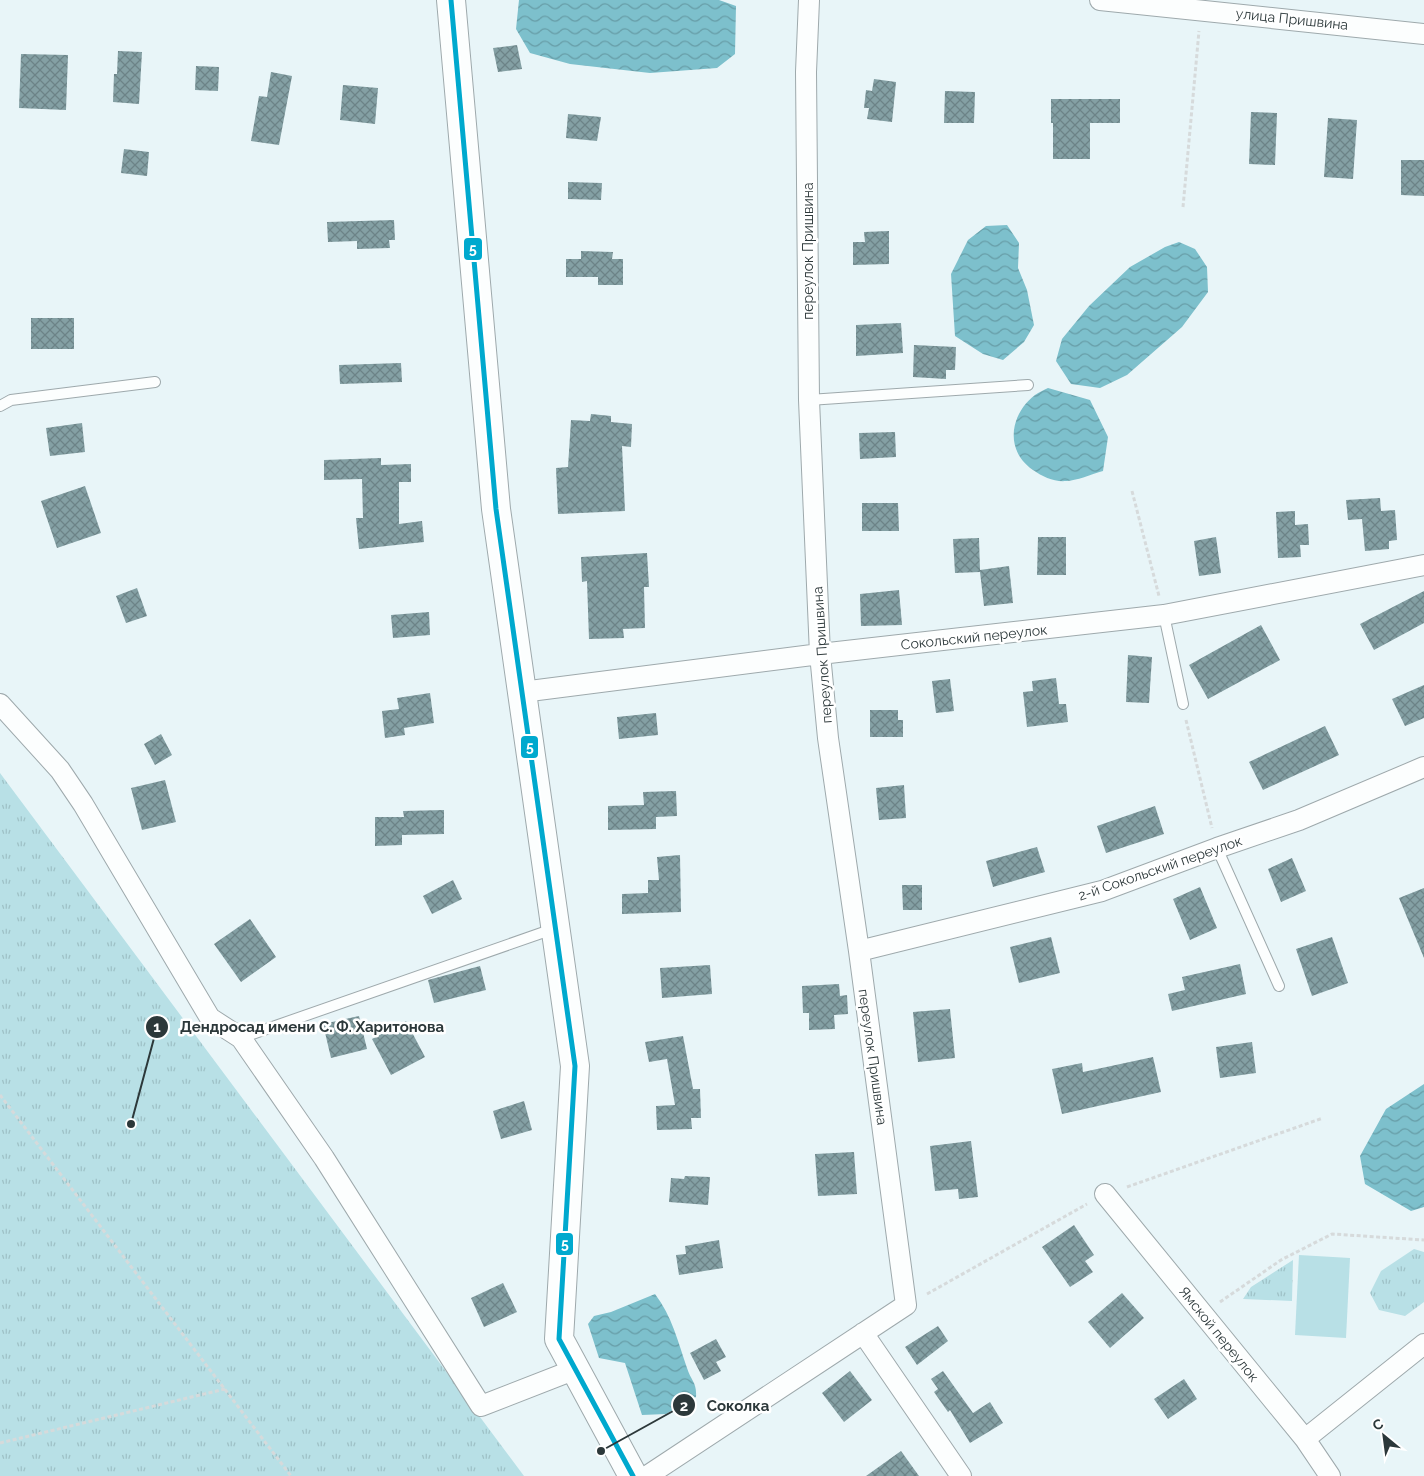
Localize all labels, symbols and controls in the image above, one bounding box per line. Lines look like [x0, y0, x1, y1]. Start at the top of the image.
street label: улица Пришвина [1235, 5, 1349, 33]
street label: переулок Пришвина [800, 182, 816, 320]
line badge: 5 [463, 237, 483, 261]
text: 5 [469, 241, 477, 257]
street label: переулок Пришвина [809, 586, 835, 724]
street label: Сокольский переулок [900, 621, 1048, 653]
line badge: 5 [520, 735, 539, 759]
text: 5 [526, 739, 534, 755]
street label: 2-й Сокольский переулок [1076, 832, 1244, 904]
street label: переулок Пришвина [856, 988, 890, 1126]
callout: Дендросад имени С. Ф. Харитонова [145, 1012, 454, 1042]
text: 1 [153, 1018, 161, 1036]
text: Дендросад имени С. Ф. Харитонова [180, 1018, 444, 1036]
line badge: 5 [555, 1232, 574, 1256]
text: 5 [561, 1236, 569, 1252]
street label: Ямской переулок [1176, 1283, 1262, 1385]
callout: Соколка [671, 1390, 779, 1420]
text: 2 [680, 1397, 688, 1415]
text: Соколка [707, 1397, 770, 1415]
north arrow [1359, 1411, 1409, 1461]
text: С [1370, 1415, 1386, 1434]

